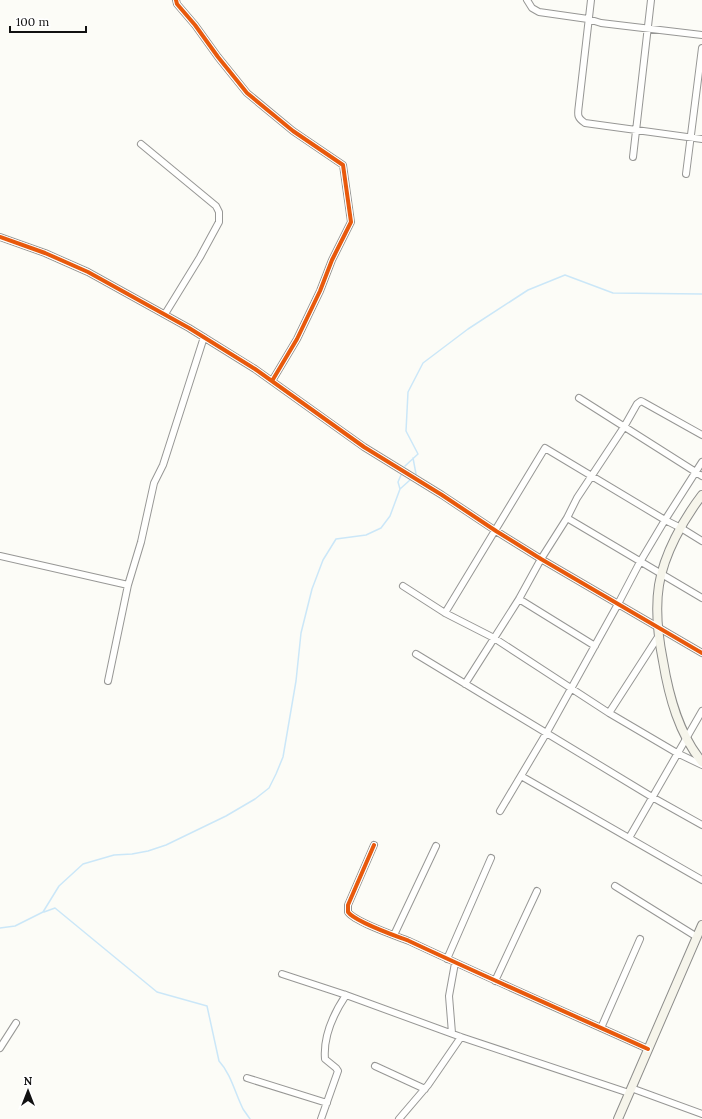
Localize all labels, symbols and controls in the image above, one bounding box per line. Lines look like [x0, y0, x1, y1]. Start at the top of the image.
scale bar [10, 8, 86, 34]
text: 100 m [16, 14, 49, 29]
north arrow [8, 1071, 48, 1111]
text: N [24, 1074, 33, 1088]

